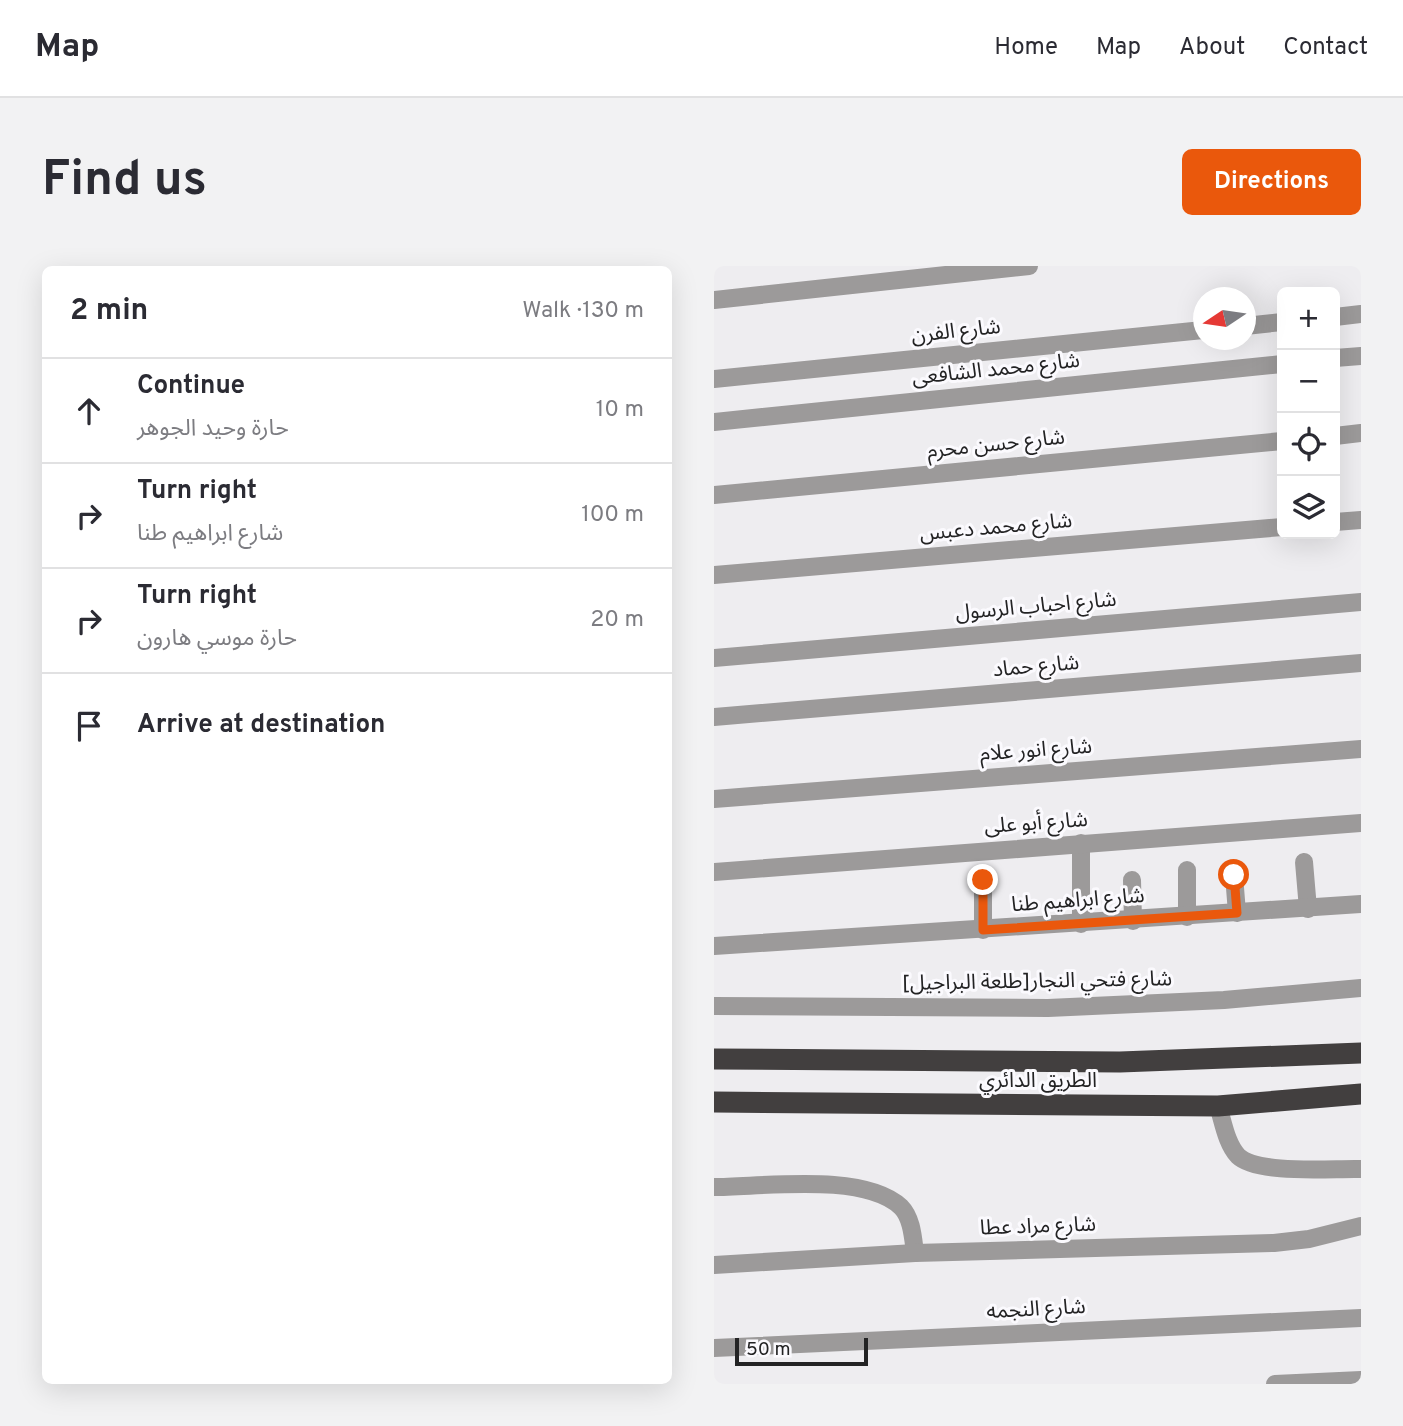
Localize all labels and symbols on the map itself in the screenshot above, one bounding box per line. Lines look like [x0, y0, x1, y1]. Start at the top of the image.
north arrow [1193, 287, 1256, 350]
street label: شارع الفرن [910, 314, 1002, 350]
street label: شارع محمد الشافعى [911, 348, 1081, 392]
street label: شارع حسن محرم [926, 424, 1066, 467]
street label: شارع محمد دعبس [919, 508, 1073, 548]
street label: شارع احباب الرسول [954, 587, 1118, 627]
street label: شارع حماد [992, 650, 1080, 684]
street label: شارع انور علام [979, 734, 1093, 769]
street label: شارع أبو على [983, 806, 1089, 841]
route start [1218, 859, 1249, 890]
route end [967, 864, 998, 895]
street label: شارع ابراهيم طنا [1010, 883, 1146, 919]
street label: شارع فتحي النجار[طلعة البراجيل] [902, 966, 1172, 999]
street label: الطريق الدائري [979, 1068, 1097, 1095]
street label: شارع مراد عطا [979, 1211, 1097, 1243]
street label: شارع النجمه [986, 1294, 1086, 1326]
scale bar [735, 1335, 868, 1367]

